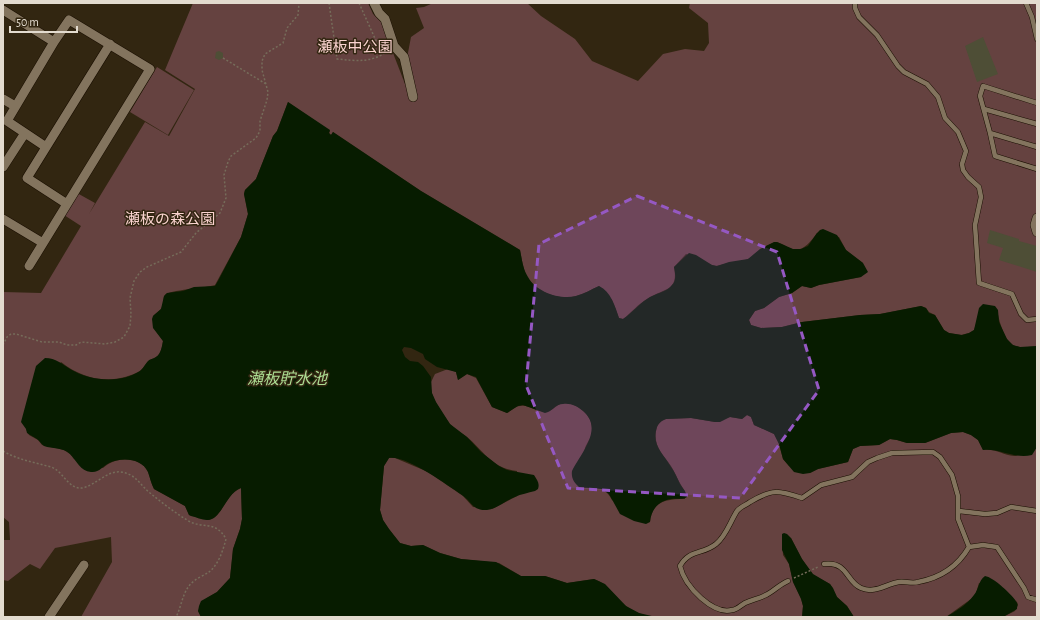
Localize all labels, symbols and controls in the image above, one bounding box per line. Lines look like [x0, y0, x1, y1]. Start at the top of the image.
scale bar [10, 8, 77, 34]
text: 50 m [16, 16, 39, 28]
park label: 瀬板中公園 [317, 39, 393, 55]
park label: 瀬板の森公園 [125, 211, 215, 227]
water label: 瀬板貯水池 [247, 370, 329, 387]

